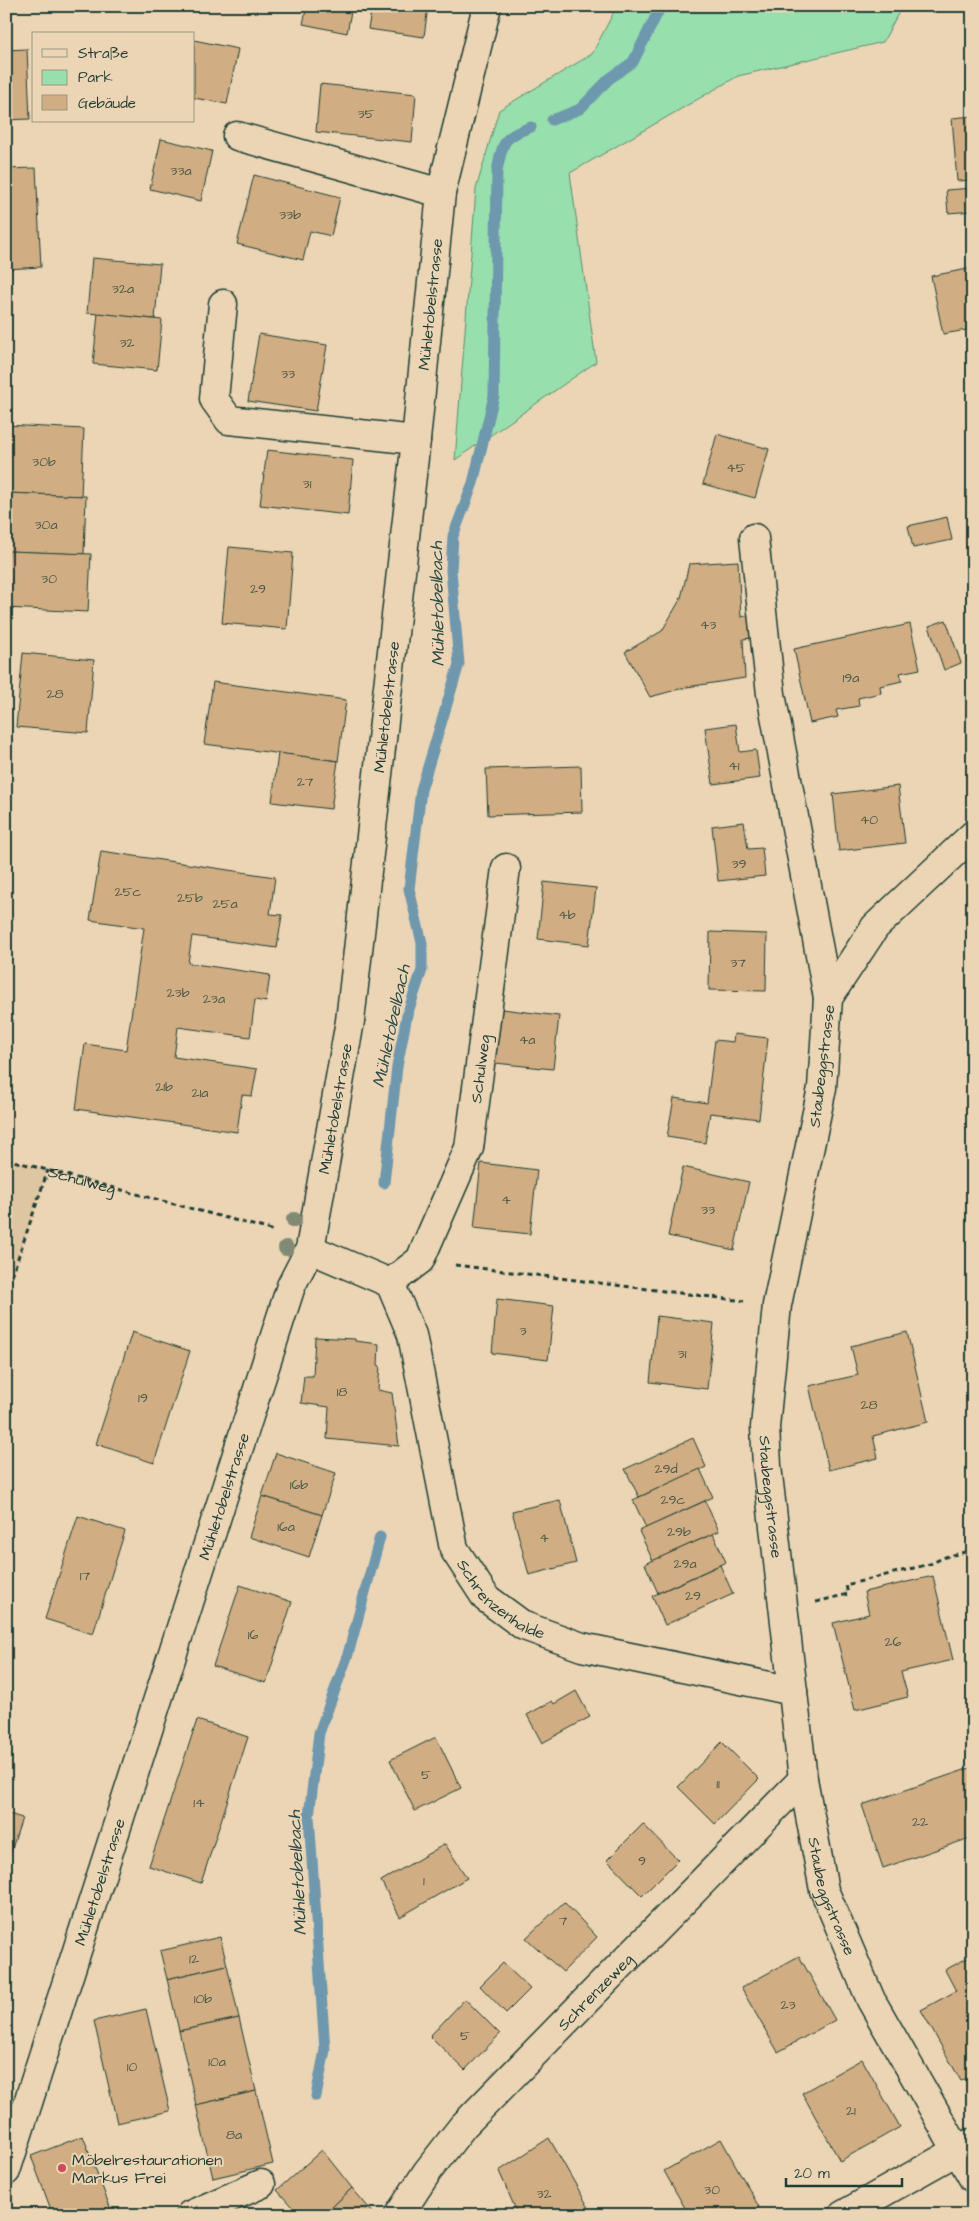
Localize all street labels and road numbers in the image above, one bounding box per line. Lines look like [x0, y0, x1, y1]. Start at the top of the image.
street label: Mühletobelstrasse [413, 237, 448, 371]
street label: Mühletobelstrasse [368, 640, 405, 774]
street label: Staubeggstrasse [804, 1003, 841, 1129]
street label: Schulweg [465, 1033, 497, 1104]
street label: Mühletobelstrasse [313, 1041, 358, 1176]
street label: Schulweg [46, 1161, 118, 1201]
street label: Mühletobelstrasse [194, 1430, 255, 1563]
street label: Staubeggstrasse [753, 1435, 788, 1560]
street label: Schrenzenhalde [451, 1555, 548, 1645]
street label: Mühletobelstrasse [69, 1815, 131, 1948]
street label: Staubeggstrasse [802, 1835, 861, 1959]
street label: Schrenzeweg [553, 1949, 639, 2036]

